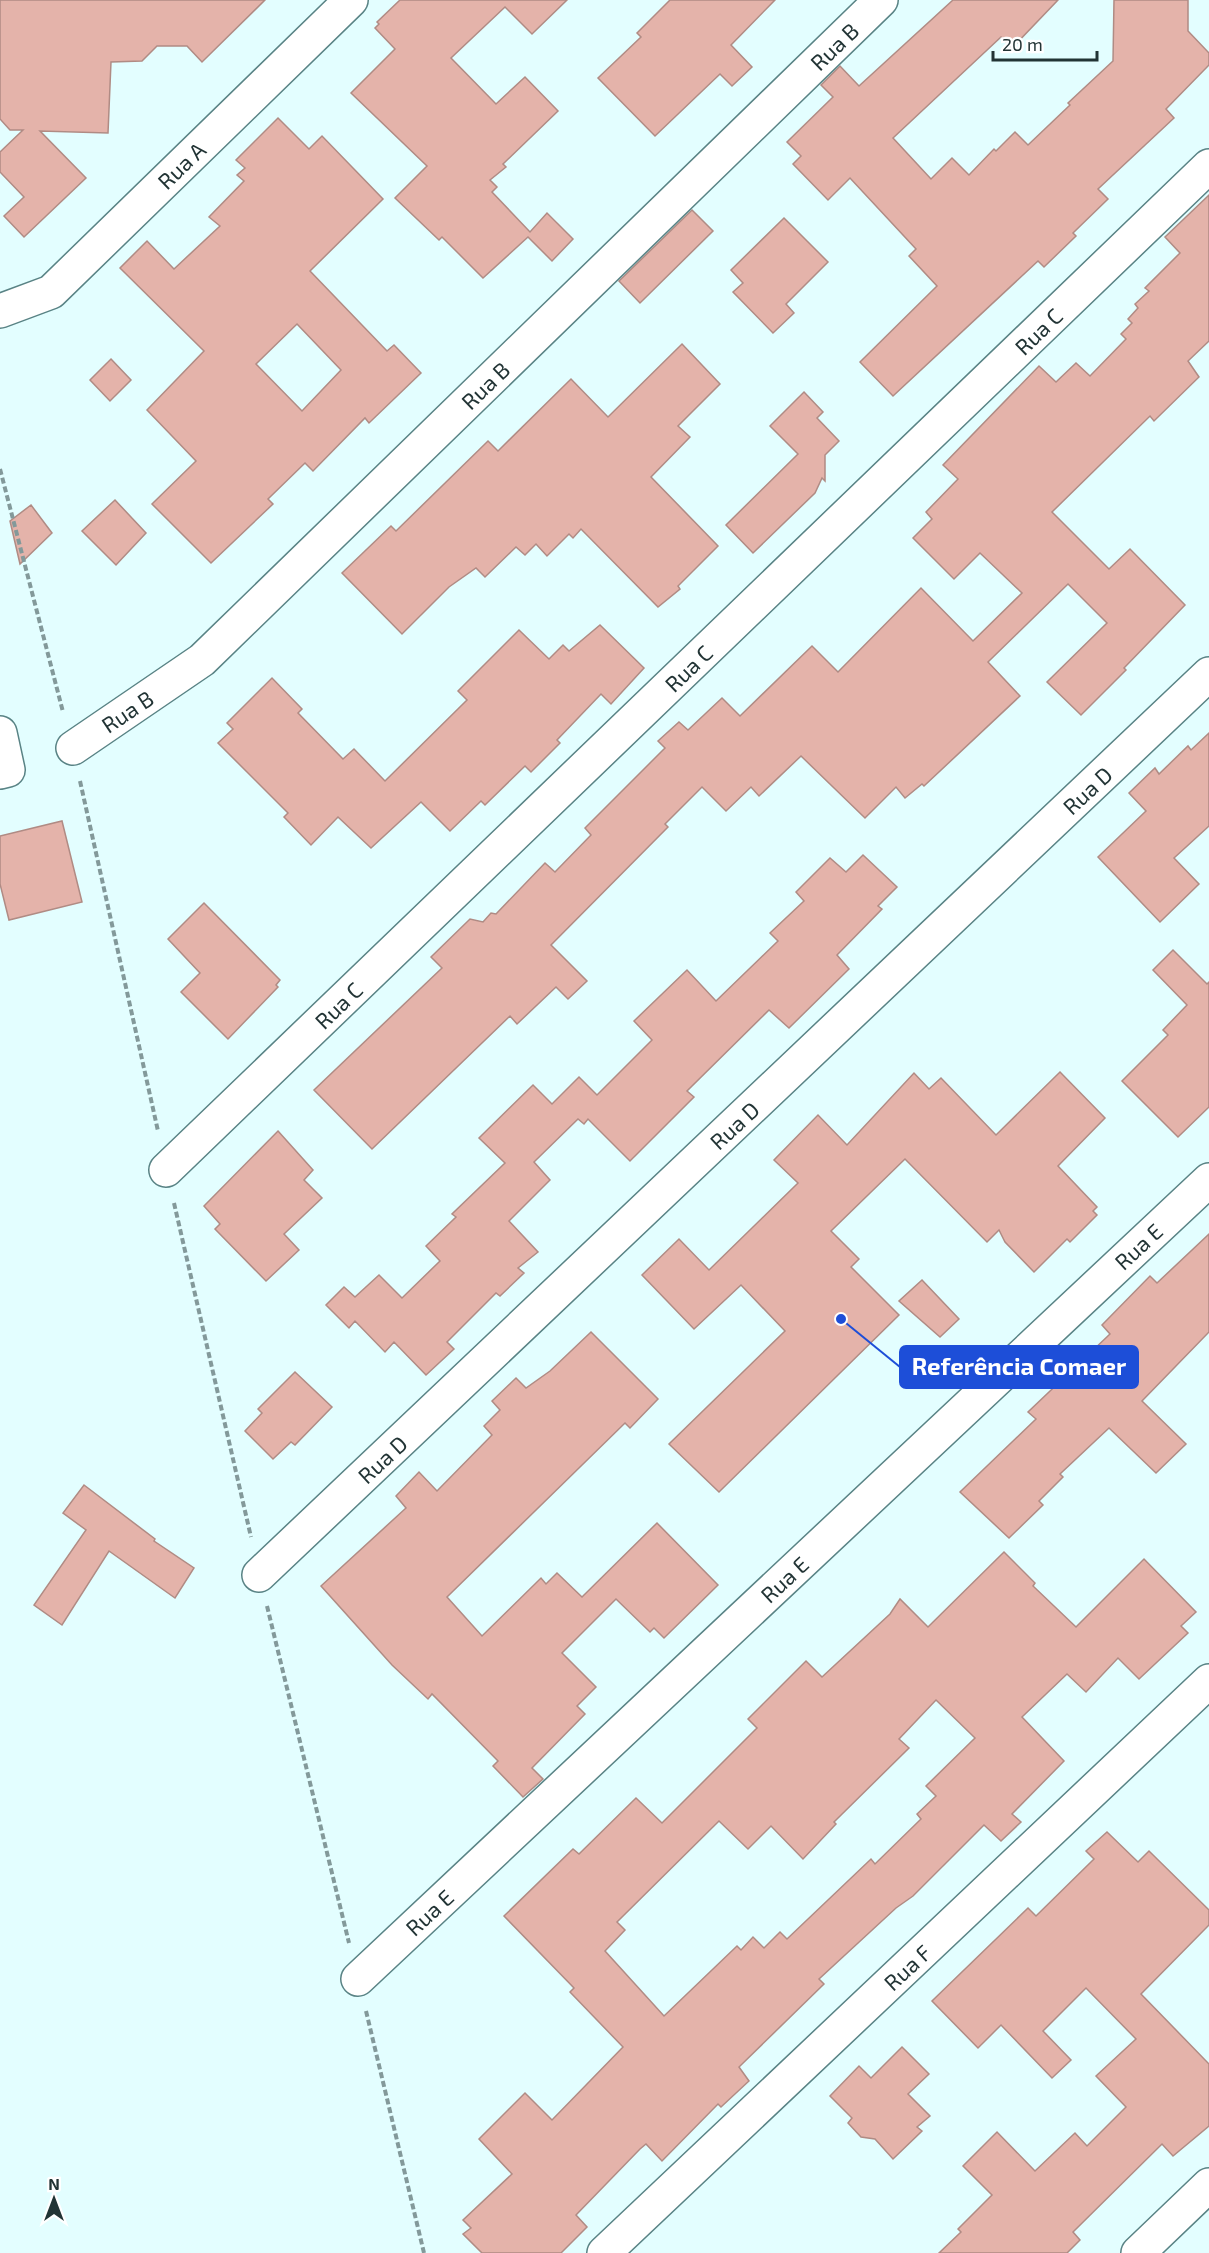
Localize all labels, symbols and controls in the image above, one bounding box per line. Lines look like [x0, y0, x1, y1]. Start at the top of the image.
street label: Rua B [805, 17, 863, 75]
scale bar [993, 24, 1096, 62]
text: 20 m [1002, 33, 1043, 55]
street label: Rua A [152, 136, 210, 194]
street label: Rua C [1009, 302, 1067, 360]
street label: Rua B [456, 356, 514, 414]
street label: Rua C [659, 639, 717, 697]
street label: Rua B [96, 684, 158, 738]
street label: Rua D [1057, 761, 1117, 819]
street label: Rua C [309, 976, 367, 1034]
street label: Rua D [704, 1096, 764, 1154]
street label: Rua E [1109, 1218, 1167, 1274]
callout: Referência Comaer [900, 1346, 1138, 1388]
text: Referência Comaer [912, 1351, 1127, 1380]
street label: Rua D [352, 1430, 412, 1488]
street label: Rua E [755, 1551, 813, 1607]
street label: Rua E [400, 1884, 458, 1940]
street label: Rua F [878, 1939, 936, 1995]
north arrow [24, 2169, 84, 2229]
text: N [48, 2174, 60, 2193]

